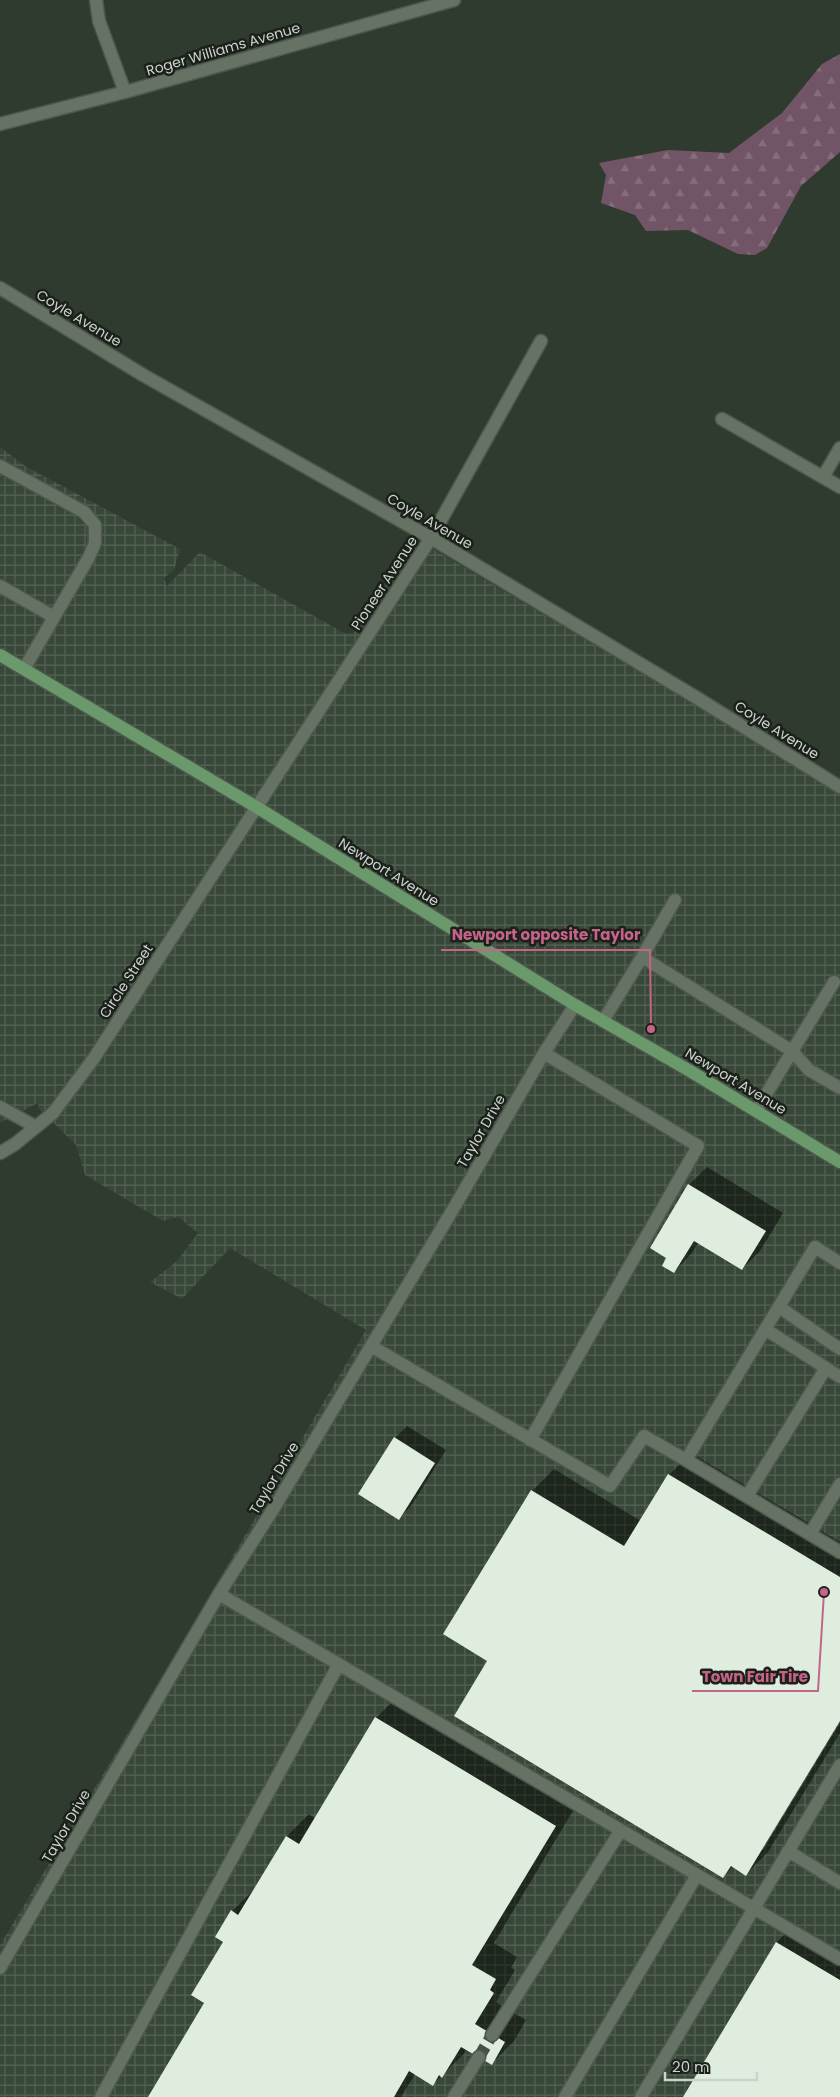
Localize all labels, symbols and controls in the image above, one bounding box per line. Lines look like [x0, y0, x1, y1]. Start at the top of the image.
street label: Roger Williams Avenue [144, 17, 303, 81]
street label: Coyle Avenue [33, 285, 126, 351]
street label: Coyle Avenue [383, 488, 477, 554]
street label: Pioneer Avenue [346, 532, 422, 634]
street label: Coyle Avenue [731, 696, 823, 764]
street label: Newport Avenue [335, 833, 443, 911]
callout: Newport opposite Taylor [441, 920, 650, 950]
text: Newport opposite Taylor [452, 924, 641, 945]
street label: Circle Street [95, 940, 157, 1022]
street label: Newport Avenue [682, 1043, 791, 1119]
street label: Taylor Drive [452, 1090, 510, 1171]
street label: Taylor Drive [244, 1438, 304, 1518]
callout: Town Fair Tire [692, 1661, 818, 1691]
text: Town Fair Tire [702, 1666, 808, 1687]
street label: Taylor Drive [37, 1785, 95, 1866]
scale bar [665, 2050, 758, 2082]
text: 20 m [672, 2056, 710, 2077]

